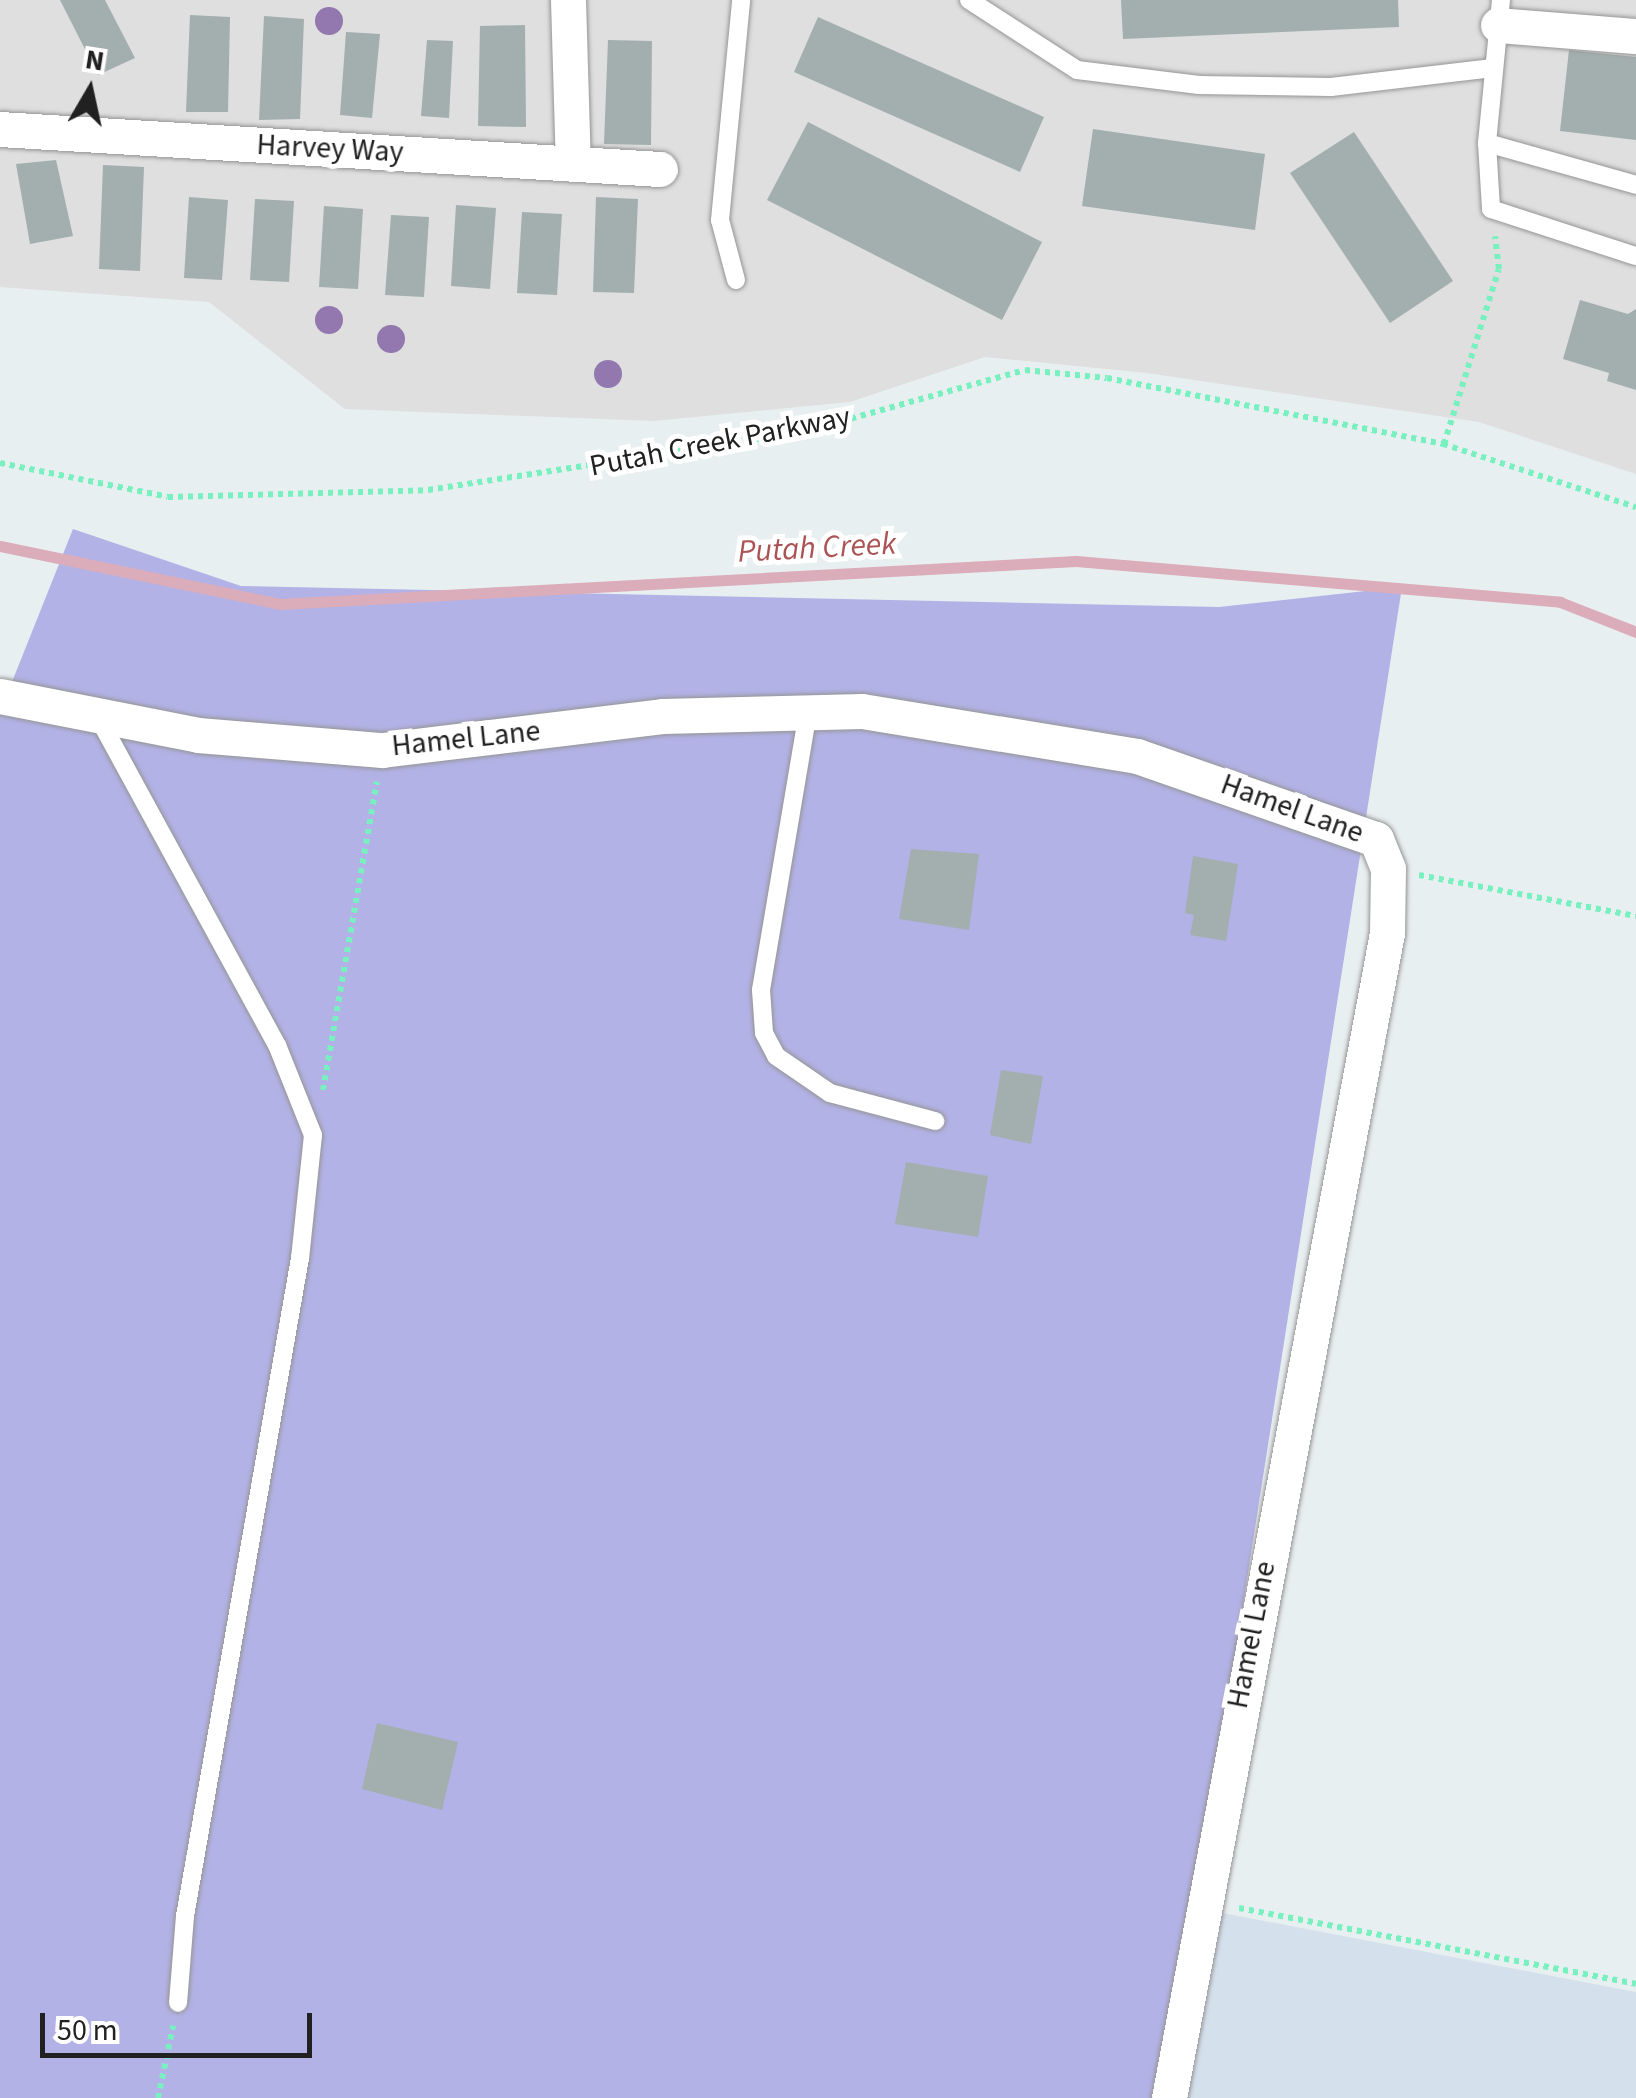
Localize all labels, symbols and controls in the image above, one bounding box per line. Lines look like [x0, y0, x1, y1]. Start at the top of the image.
text: N [82, 39, 107, 82]
north arrow [40, 40, 140, 140]
street label: Harvey Way [256, 127, 404, 171]
street label: Putah Creek Parkway [587, 399, 853, 485]
water label: Putah Creek [737, 525, 897, 571]
street label: Hamel Lane [390, 713, 542, 765]
street label: Hamel Lane [1216, 767, 1368, 851]
street label: Hamel Lane [1220, 1558, 1284, 1712]
scale bar [45, 1993, 318, 2055]
text: 50 m [57, 2009, 118, 2052]

